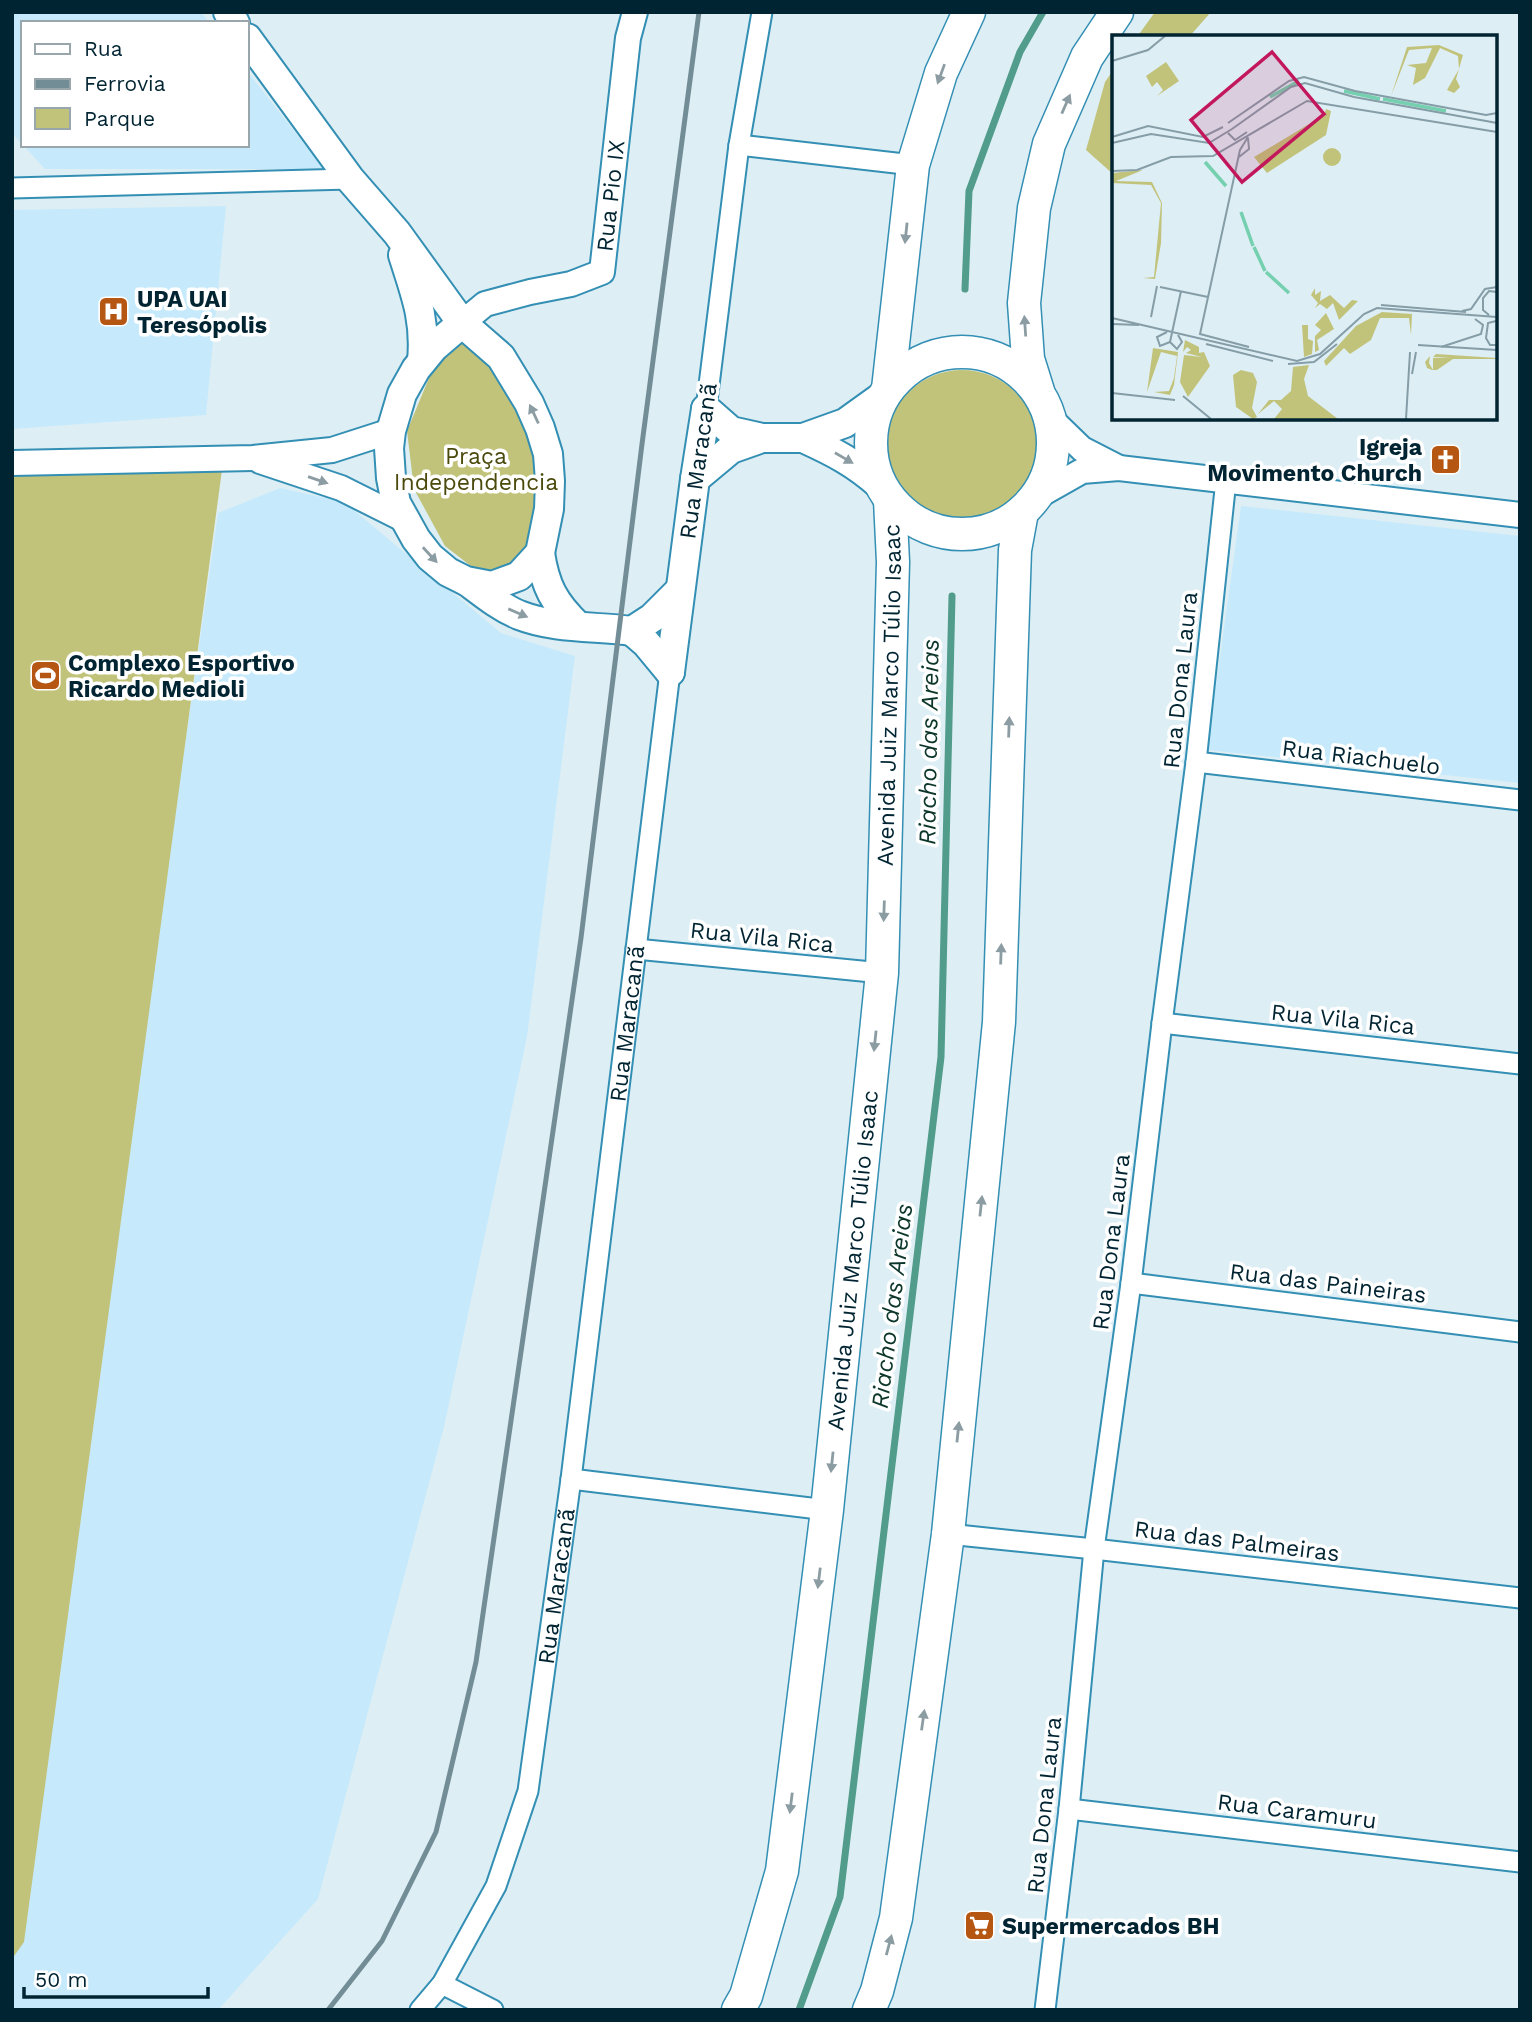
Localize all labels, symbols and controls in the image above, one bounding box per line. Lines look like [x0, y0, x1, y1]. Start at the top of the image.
legend [21, 21, 248, 147]
inset map [1112, 35, 1497, 420]
text: Rua [84, 36, 123, 61]
one-way arrow [936, 64, 947, 85]
text: Ferrovia [84, 71, 166, 96]
one-way arrow [1060, 94, 1072, 114]
text: Parque [84, 106, 155, 131]
street label: Rua Pio IX [591, 139, 631, 253]
one-way arrow [900, 222, 911, 244]
place label: UPA UAI Teresópolis [137, 286, 267, 339]
hospital icon: UPA UAI Teresópolis [97, 295, 131, 329]
one-way arrow [1020, 314, 1031, 336]
street label: Rua Maracanã [674, 381, 723, 541]
one-way arrow [528, 404, 540, 424]
place label: Igreja Movimento Church [1207, 434, 1423, 487]
park label: Praça Independencia [394, 443, 558, 496]
church icon: Igreja Movimento Church [1428, 443, 1462, 477]
one-way arrow [835, 452, 854, 464]
one-way arrow [307, 475, 328, 486]
street label: Avenida Juiz Marco Túlio Isaac [872, 523, 907, 866]
one-way arrow [422, 547, 439, 564]
street label: Rua Dona Laura [1158, 590, 1203, 770]
one-way arrow [508, 608, 529, 619]
water label: Riacho das Areias [913, 639, 945, 845]
place label: Complexo Esportivo Ricardo Medioli [68, 650, 295, 703]
sports icon: Complexo Esportivo Ricardo Medioli [28, 659, 62, 693]
one-way arrow [1003, 716, 1014, 738]
street label: Rua Riachuelo [1280, 734, 1442, 781]
one-way arrow [878, 900, 890, 922]
street label: Rua Vila Rica [689, 917, 835, 958]
one-way arrow [996, 943, 1007, 965]
street label: Rua Maracanã [604, 944, 650, 1103]
street label: Rua Vila Rica [1270, 999, 1416, 1040]
one-way arrow [870, 1030, 881, 1052]
street label: Avenida Juiz Marco Túlio Isaac [822, 1089, 884, 1432]
street label: Rua Dona Laura [1087, 1152, 1136, 1332]
one-way arrow [975, 1195, 986, 1217]
water label: Riacho das Areias [866, 1202, 918, 1410]
street label: Rua das Paineiras [1228, 1258, 1428, 1309]
one-way arrow [953, 1421, 964, 1443]
one-way arrow [827, 1452, 838, 1474]
street label: Rua Maracanã [533, 1506, 581, 1666]
street label: Rua das Palmeiras [1133, 1516, 1341, 1567]
one-way arrow [813, 1567, 824, 1589]
one-way arrow [918, 1709, 929, 1731]
street label: Rua Dona Laura [1022, 1715, 1067, 1895]
street label: Rua Caramuru [1216, 1788, 1378, 1835]
one-way arrow [785, 1793, 796, 1815]
supermarket icon: Supermercados BH [962, 1909, 996, 1943]
place label: Supermercados BH [1002, 1913, 1219, 1940]
one-way arrow [884, 1934, 895, 1956]
scale bar [24, 1955, 208, 1999]
text: 50 m [35, 1967, 87, 1992]

